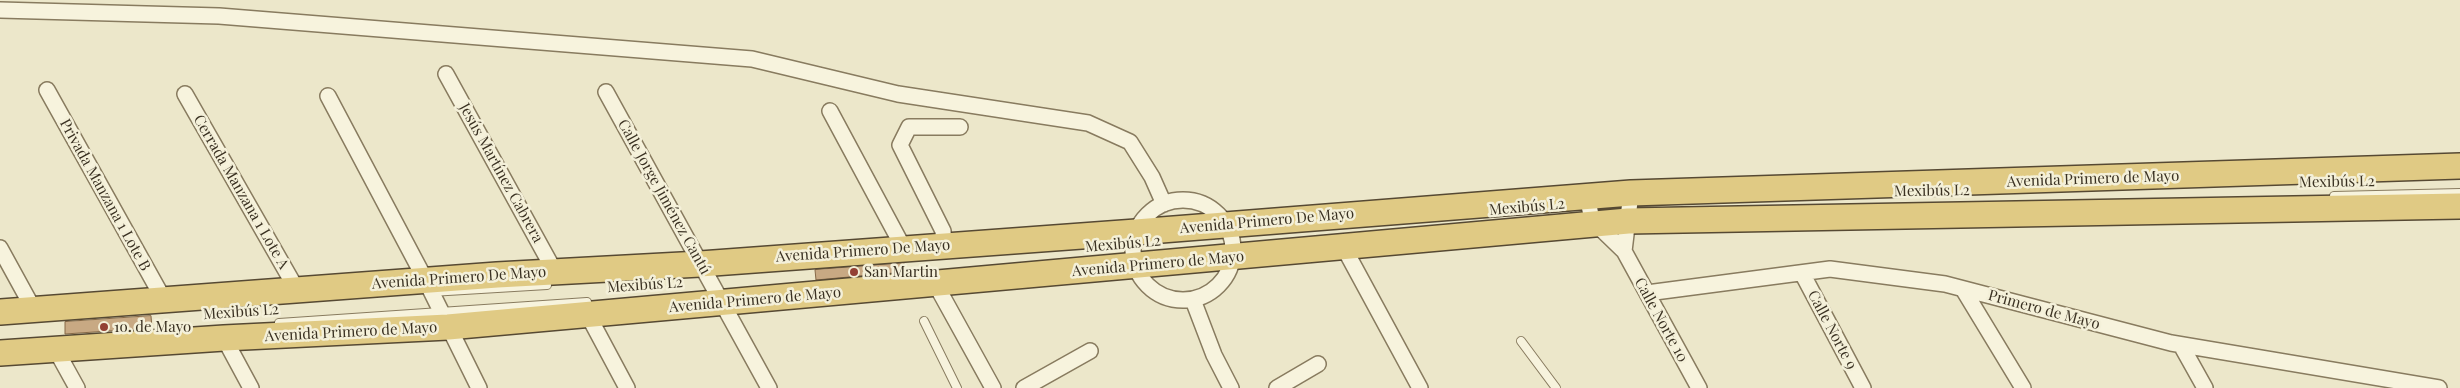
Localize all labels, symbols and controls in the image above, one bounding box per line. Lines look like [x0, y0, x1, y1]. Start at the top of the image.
street label: Jesús Martínez Cabrera [455, 100, 547, 246]
street label: Cerrada Manzana 1 Lote A [189, 112, 293, 272]
street label: Privada Manzana 1 Lote B [56, 116, 154, 274]
street label: Calle Jorge Jiménez Cantú [614, 116, 714, 278]
street label: Avenida Primero de Mayo [2006, 167, 2180, 191]
street label: Mexibús L2 [2299, 172, 2375, 192]
street label: Mexibús L2 [1894, 181, 1970, 201]
street label: Mexibús L2 [1488, 195, 1566, 219]
street label: Avenida Primero De Mayo [1179, 204, 1355, 238]
street label: Mexibús L2 [1084, 232, 1162, 256]
street label: Avenida Primero De Mayo [775, 236, 951, 266]
street label: Avenida Primero de Mayo [1071, 248, 1245, 280]
street label: Avenida Primero De Mayo [371, 263, 547, 293]
place label: San Martin [864, 263, 938, 281]
marker: San Martin [848, 266, 860, 278]
street label: Mexibús L2 [606, 273, 684, 297]
street label: Calle Norte 10 [1630, 275, 1692, 365]
street label: Avenida Primero de Mayo [668, 284, 842, 316]
street label: Primero de Mayo [1986, 286, 2102, 334]
street label: Calle Norte 9 [1804, 287, 1860, 373]
street label: Mexibús L2 [202, 300, 280, 324]
place label: 1o. de Mayo [114, 318, 191, 336]
street label: Avenida Primero de Mayo [264, 318, 438, 346]
marker: 1o. de Mayo [98, 321, 110, 333]

